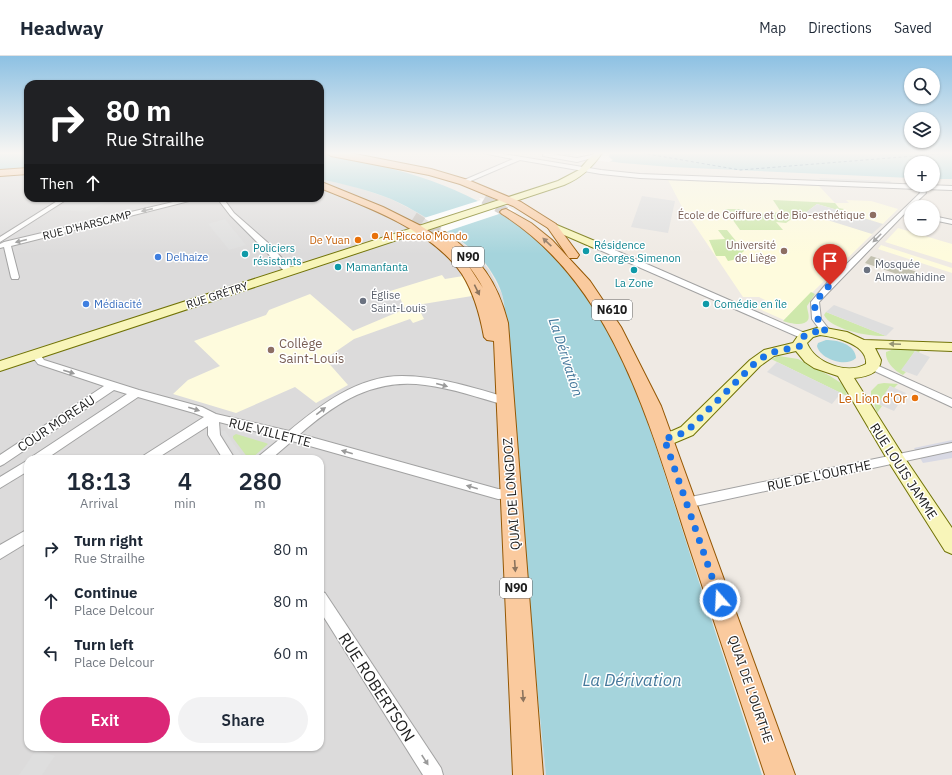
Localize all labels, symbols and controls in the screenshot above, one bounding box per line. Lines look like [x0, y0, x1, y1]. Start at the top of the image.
text: Headway [20, 16, 103, 40]
text: Map [759, 19, 786, 37]
text: Directions [808, 19, 872, 37]
text: Saved [894, 19, 932, 37]
map controls [904, 68, 940, 236]
button: search [904, 68, 940, 104]
text: 80 m [106, 92, 171, 129]
icon: right [40, 96, 92, 148]
button: layers [904, 112, 940, 148]
text: Rue Strailhe [106, 128, 204, 151]
button: + [904, 156, 940, 192]
icon: ahead [82, 172, 104, 194]
text: Then [40, 174, 74, 193]
button: − [904, 200, 940, 236]
street label: RUE D'HARSCAMP [41, 207, 133, 243]
one-way arrow [141, 208, 153, 214]
place label: École de Coiffure et de Bio-esthétique [678, 208, 865, 222]
marker: École de Coiffure et de Bio-esthétique [868, 210, 878, 220]
place label: Al Piccolo Mondo [383, 229, 468, 243]
marker: Al Piccolo Mondo [370, 231, 380, 241]
place label: De Yuan [309, 233, 350, 247]
one-way arrow [872, 233, 882, 243]
marker: De Yuan [353, 235, 363, 245]
one-way arrow [542, 237, 552, 247]
one-way arrow [14, 238, 26, 244]
place label: Résidence Georges Simenon [594, 238, 681, 265]
place label: Université de Liège [726, 238, 776, 265]
place label: Policiers résistants [253, 241, 302, 268]
pin [813, 244, 847, 285]
marker: Résidence Georges Simenon [581, 246, 591, 256]
marker: Université de Liège [779, 246, 789, 256]
road number: N90 [452, 247, 484, 267]
marker: Policiers résistants [240, 249, 250, 259]
place label: Delhaize [166, 250, 208, 264]
icon: arrive [819, 250, 841, 272]
marker: Delhaize [153, 252, 163, 262]
place label: Mosquée Almowahidine [875, 257, 945, 284]
place label: Mamanfanta [346, 260, 408, 274]
marker: Mamanfanta [333, 262, 343, 272]
marker: La Zone [629, 265, 639, 275]
marker: Mosquée Almowahidine [862, 265, 872, 275]
place label: La Zone [615, 276, 653, 290]
street label: RUE GRÉTRY [184, 278, 250, 312]
one-way arrow [474, 284, 480, 296]
place label: Église Saint-Louis [371, 288, 426, 315]
marker: Église Saint-Louis [358, 296, 368, 306]
place label: Médiacité [94, 297, 142, 311]
place label: Comédie en île [714, 297, 787, 311]
marker: Médiacité [81, 299, 91, 309]
marker: Comédie en île [701, 299, 711, 309]
road number: N610 [592, 300, 632, 320]
water label: La Dérivation [545, 315, 587, 399]
place label: Collège Saint-Louis [279, 335, 344, 367]
one-way arrow [889, 341, 901, 348]
marker: Collège Saint-Louis [266, 345, 276, 355]
one-way arrow [64, 369, 76, 375]
one-way arrow [437, 382, 449, 388]
place label: Le Lion d'Or [838, 390, 907, 407]
street label: COUR MOREAU [14, 391, 98, 456]
marker: Le Lion d'Or [910, 393, 920, 403]
one-way arrow [188, 406, 200, 412]
one-way arrow [315, 407, 326, 416]
street label: RUE VILLETTE [227, 414, 313, 451]
street label: RUE LOUIS JAMME [866, 420, 941, 523]
street label: QUAI DE LONGDOZ [499, 437, 524, 551]
one-way arrow [341, 449, 353, 455]
street label: RUE DE L'OURTHE [766, 456, 873, 495]
text: 18:13 [66, 465, 132, 497]
text: 4 [178, 465, 192, 497]
text: 280 [238, 465, 282, 497]
one-way arrow [466, 484, 478, 490]
text: Arrival [80, 495, 118, 512]
text: min [174, 495, 196, 512]
text: m [254, 495, 266, 512]
text: Turn right [74, 531, 143, 550]
icon: right [40, 538, 62, 560]
text: 80 m [273, 540, 308, 559]
text: Rue Strailhe [74, 550, 145, 567]
one-way arrow [512, 560, 518, 573]
road number: N90 [500, 578, 532, 598]
position arrow [699, 579, 741, 621]
text: Continue [74, 583, 138, 602]
icon: ahead [40, 590, 62, 612]
text: 80 m [273, 592, 308, 611]
text: Place Delcour [74, 602, 154, 619]
street label: RUE ROBERTSON [334, 629, 420, 745]
street label: QUAI DE L'OURTHE [724, 633, 777, 745]
text: Turn left [74, 635, 134, 654]
icon: left [40, 642, 62, 664]
text: 60 m [273, 644, 308, 663]
text: Place Delcour [74, 654, 154, 671]
water label: La Dérivation [582, 669, 682, 691]
one-way arrow [520, 690, 527, 702]
button: Exit [40, 697, 170, 743]
button: Share [178, 697, 308, 743]
one-way arrow [421, 755, 429, 766]

